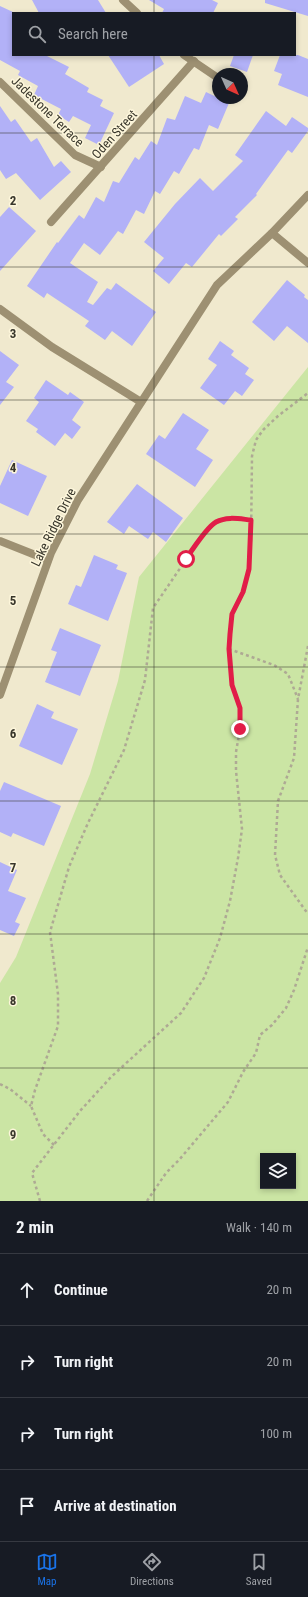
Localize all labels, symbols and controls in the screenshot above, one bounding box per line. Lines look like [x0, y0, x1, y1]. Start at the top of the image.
search box [12, 12, 296, 56]
icon: search [26, 23, 48, 45]
text: Search here [58, 25, 128, 43]
north arrow [212, 68, 248, 104]
street label: Jadestone Terrace [8, 73, 87, 150]
street label: Oden Street [89, 107, 140, 162]
text: 2 [10, 193, 17, 208]
text: 3 [10, 326, 16, 341]
text: 4 [10, 460, 17, 475]
street label: Lake Ridge Drive [28, 486, 79, 569]
route start [177, 550, 195, 568]
text: 5 [10, 593, 17, 608]
route end [231, 720, 249, 738]
text: 6 [10, 726, 17, 741]
text: 7 [10, 860, 17, 875]
text: 8 [10, 993, 16, 1008]
text: 9 [10, 1127, 16, 1142]
map controls [260, 1153, 296, 1189]
button: layers [260, 1153, 296, 1189]
text: 2 min [16, 1217, 54, 1237]
text: Walk · 140 m [226, 1220, 292, 1235]
icon: ahead [16, 1279, 38, 1301]
text: Continue [54, 1281, 108, 1299]
text: 20 m [266, 1282, 292, 1297]
icon: right [16, 1351, 38, 1373]
text: Turn right [54, 1353, 113, 1371]
text: 20 m [266, 1354, 292, 1369]
icon: right [16, 1423, 38, 1445]
text: Turn right [54, 1425, 113, 1443]
text: 100 m [260, 1426, 292, 1441]
icon: arrive [16, 1495, 38, 1517]
text: Arrive at destination [54, 1497, 177, 1515]
tab: Map [36, 1551, 58, 1588]
tab: Directions [130, 1551, 174, 1588]
tab: Saved [246, 1551, 272, 1588]

